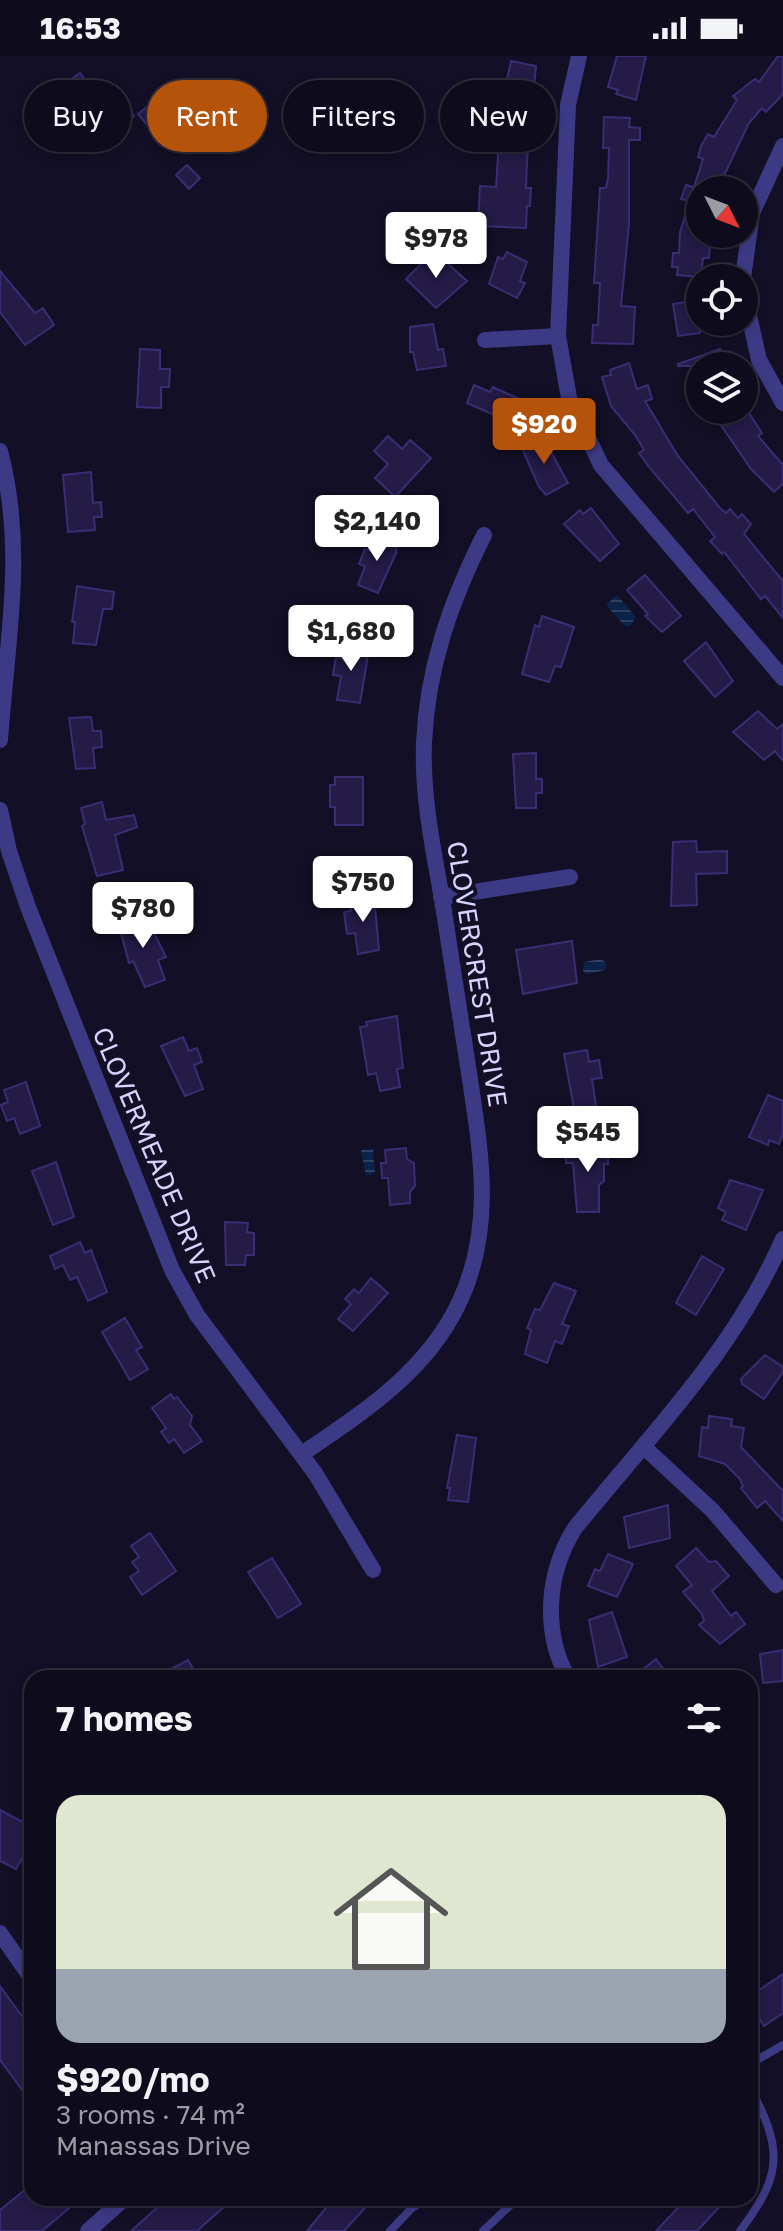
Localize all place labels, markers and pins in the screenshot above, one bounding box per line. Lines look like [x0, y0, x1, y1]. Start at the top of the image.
pin: $978 [389, 212, 483, 280]
pin: $920 [497, 398, 591, 466]
pin: $2,140 [312, 495, 442, 563]
pin: $1,680 [286, 605, 416, 673]
pin: $750 [316, 856, 410, 924]
pin: $780 [96, 882, 190, 950]
pin: $545 [541, 1106, 635, 1174]

